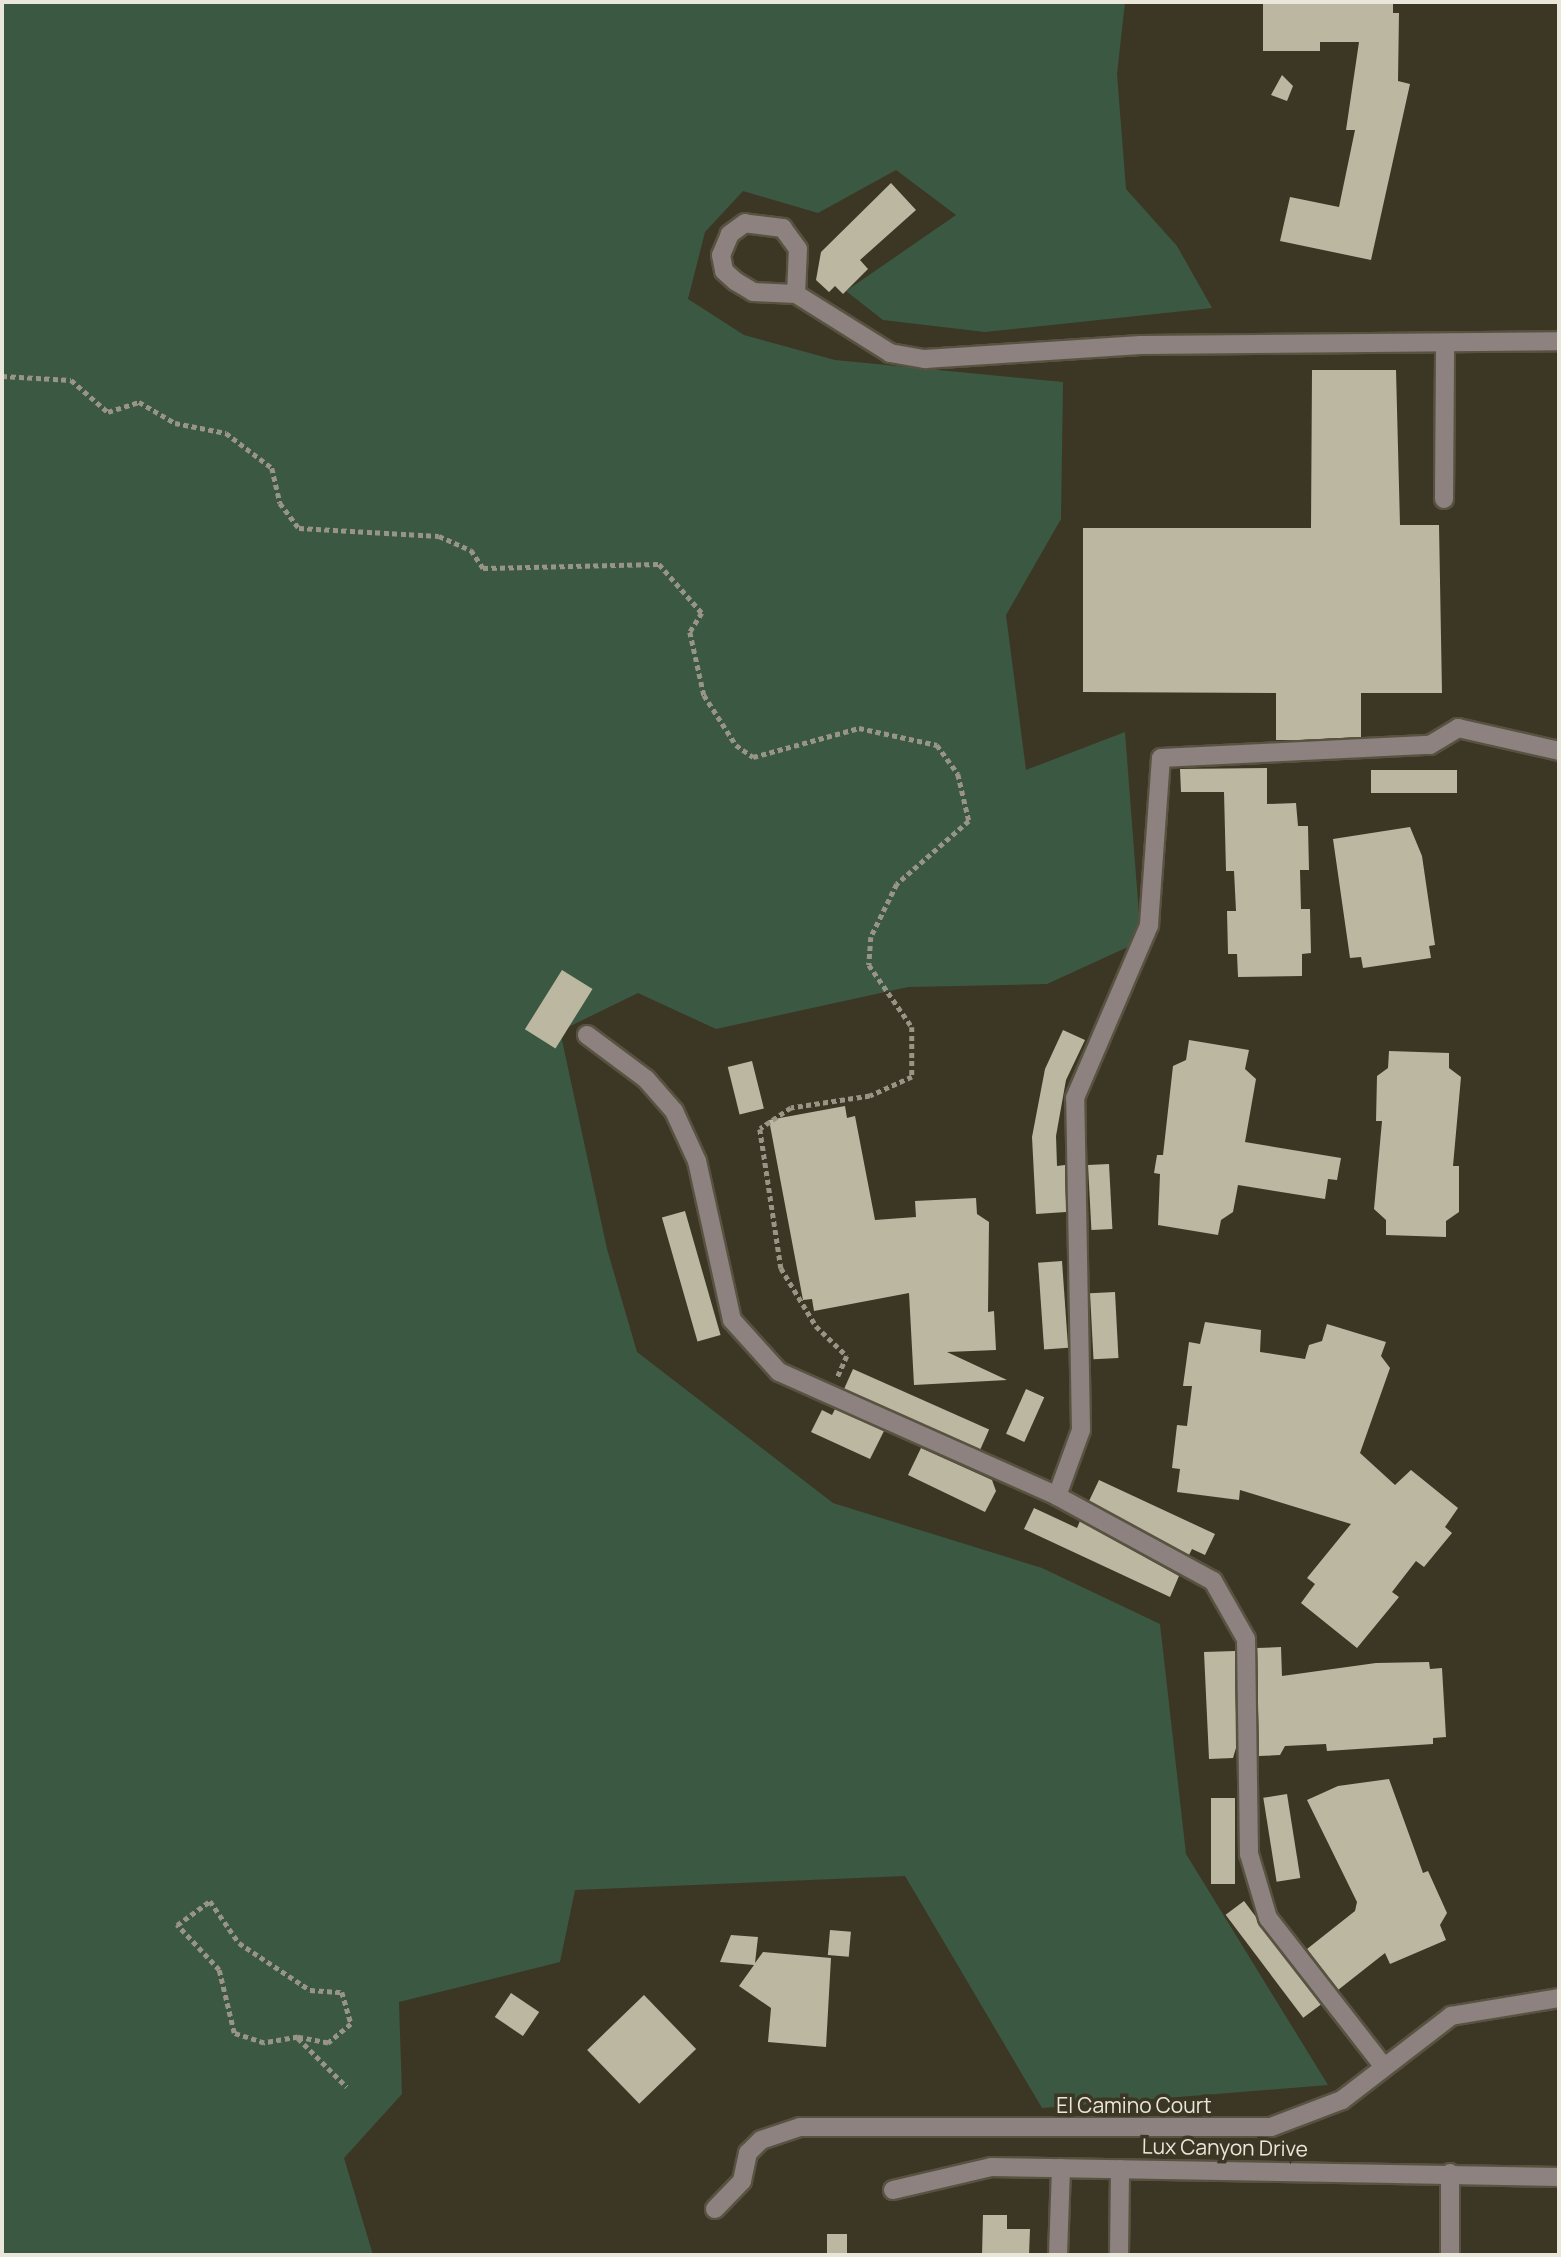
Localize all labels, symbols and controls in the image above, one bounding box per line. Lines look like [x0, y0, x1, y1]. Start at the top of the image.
street label: El Camino Court [1056, 2092, 1212, 2118]
street label: Lux Canyon Drive [1142, 2133, 1308, 2161]

